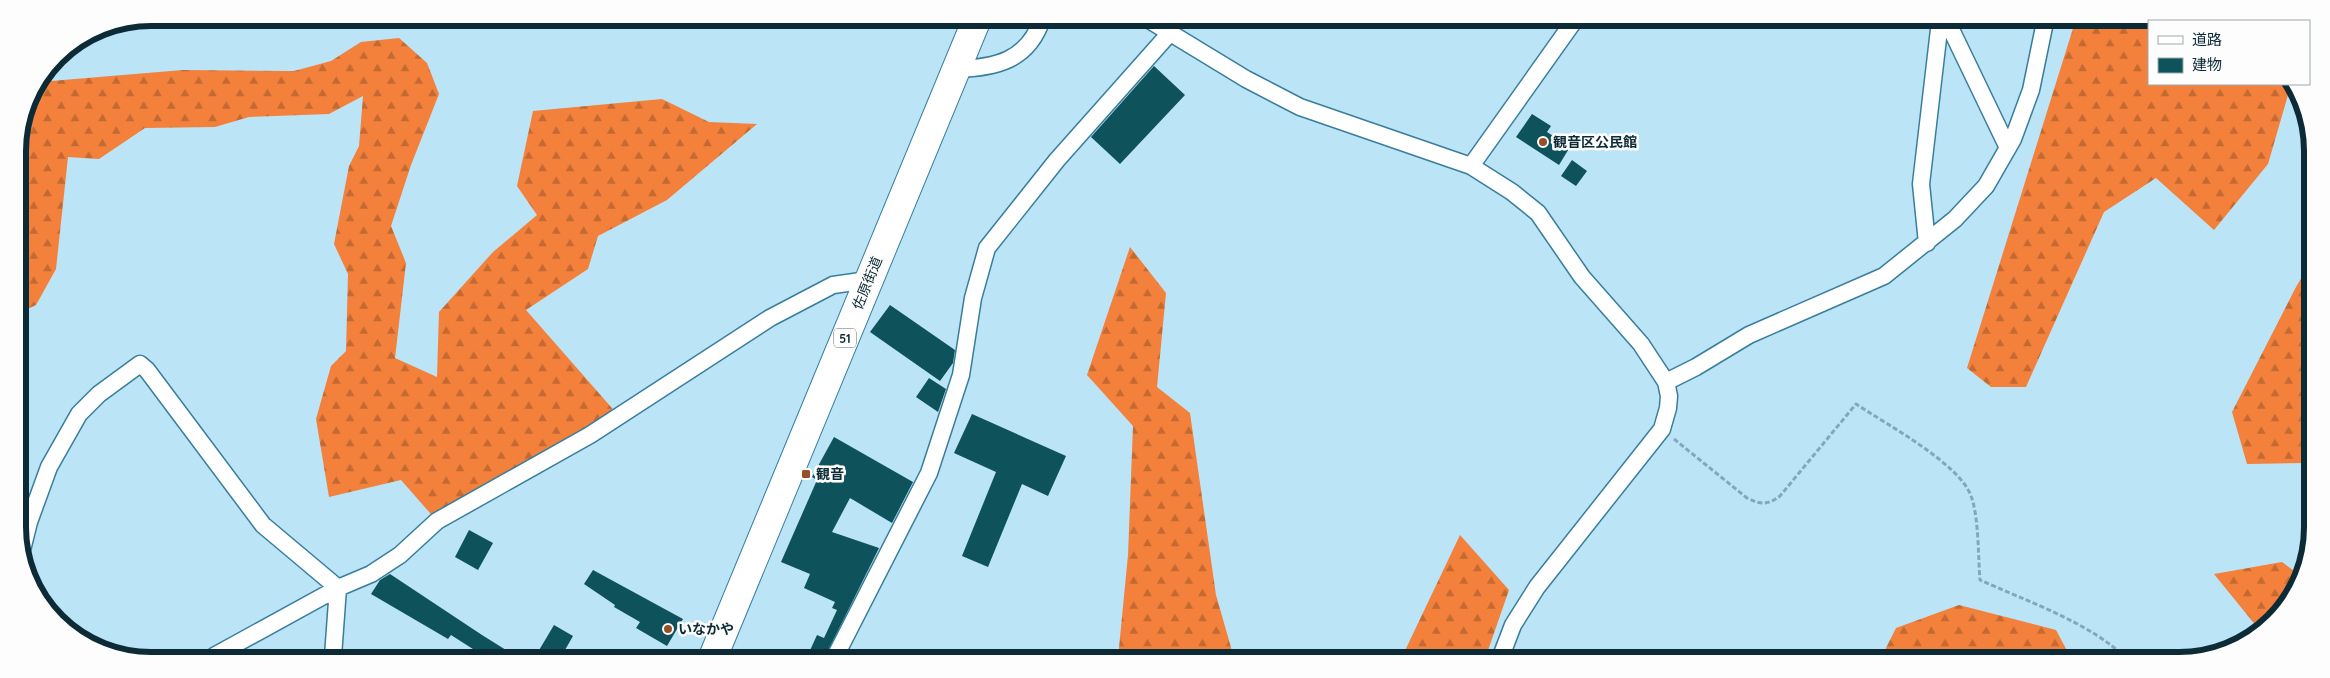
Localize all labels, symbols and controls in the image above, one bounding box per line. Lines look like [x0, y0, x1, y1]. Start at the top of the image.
legend [2148, 20, 2310, 85]
text: 道路 [2192, 30, 2222, 49]
text: 建物 [2192, 55, 2222, 74]
place label: 観音区公民館 [1553, 133, 1637, 151]
marker: 観音区公民館 [1537, 136, 1549, 148]
street label: 佐原街道 [848, 254, 886, 312]
road number: 51 [834, 328, 856, 348]
place label: 観音 [816, 465, 844, 483]
marker: 観音 [800, 468, 812, 480]
place label: いなかや [678, 620, 734, 638]
marker: いなかや [662, 623, 674, 635]

